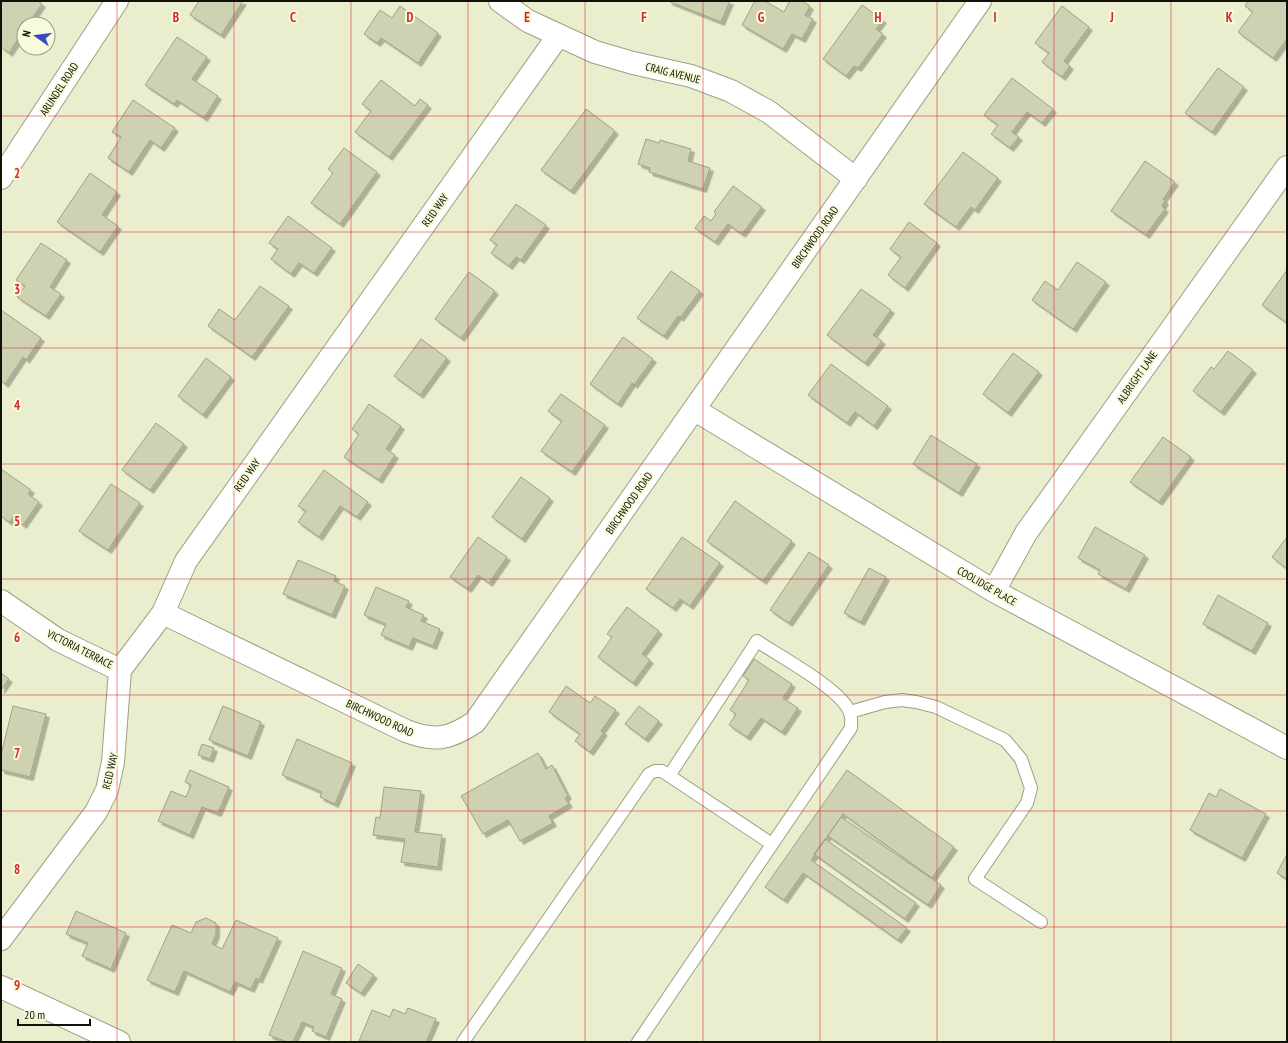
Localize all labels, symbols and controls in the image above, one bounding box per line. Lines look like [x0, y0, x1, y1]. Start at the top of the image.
text: B [173, 9, 179, 26]
text: C [290, 9, 296, 26]
text: D [407, 9, 414, 26]
text: E [524, 9, 530, 26]
text: F [641, 9, 647, 26]
text: G [758, 9, 765, 26]
text: H [875, 9, 882, 26]
text: I [993, 9, 997, 26]
text: J [1109, 9, 1114, 26]
text: K [1226, 9, 1233, 26]
north arrow [16, 16, 56, 56]
text: N [19, 29, 34, 38]
street label: ARUNDEL ROAD [37, 59, 82, 118]
street label: CRAIG AVENUE [644, 59, 702, 87]
text: 2 [14, 165, 20, 182]
street label: REID WAY [419, 191, 451, 229]
street label: BIRCHWOOD ROAD [788, 203, 842, 271]
text: 3 [14, 281, 20, 298]
street label: ALBRIGHT LANE [1114, 348, 1161, 406]
text: 4 [14, 397, 21, 414]
street label: REID WAY [231, 456, 263, 494]
street label: BIRCHWOOD ROAD [602, 469, 656, 537]
text: 5 [14, 513, 20, 530]
street label: COOLIDGE PLACE [955, 563, 1020, 609]
street label: VICTORIA TERRACE [44, 626, 116, 672]
text: 6 [14, 629, 20, 646]
street label: BIRCHWOOD ROAD [344, 696, 416, 740]
text: 7 [14, 745, 20, 762]
street label: REID WAY [99, 751, 121, 791]
text: 8 [14, 861, 20, 878]
text: 9 [14, 977, 20, 994]
scale bar [18, 1001, 90, 1027]
text: 20 m [24, 1007, 45, 1022]

